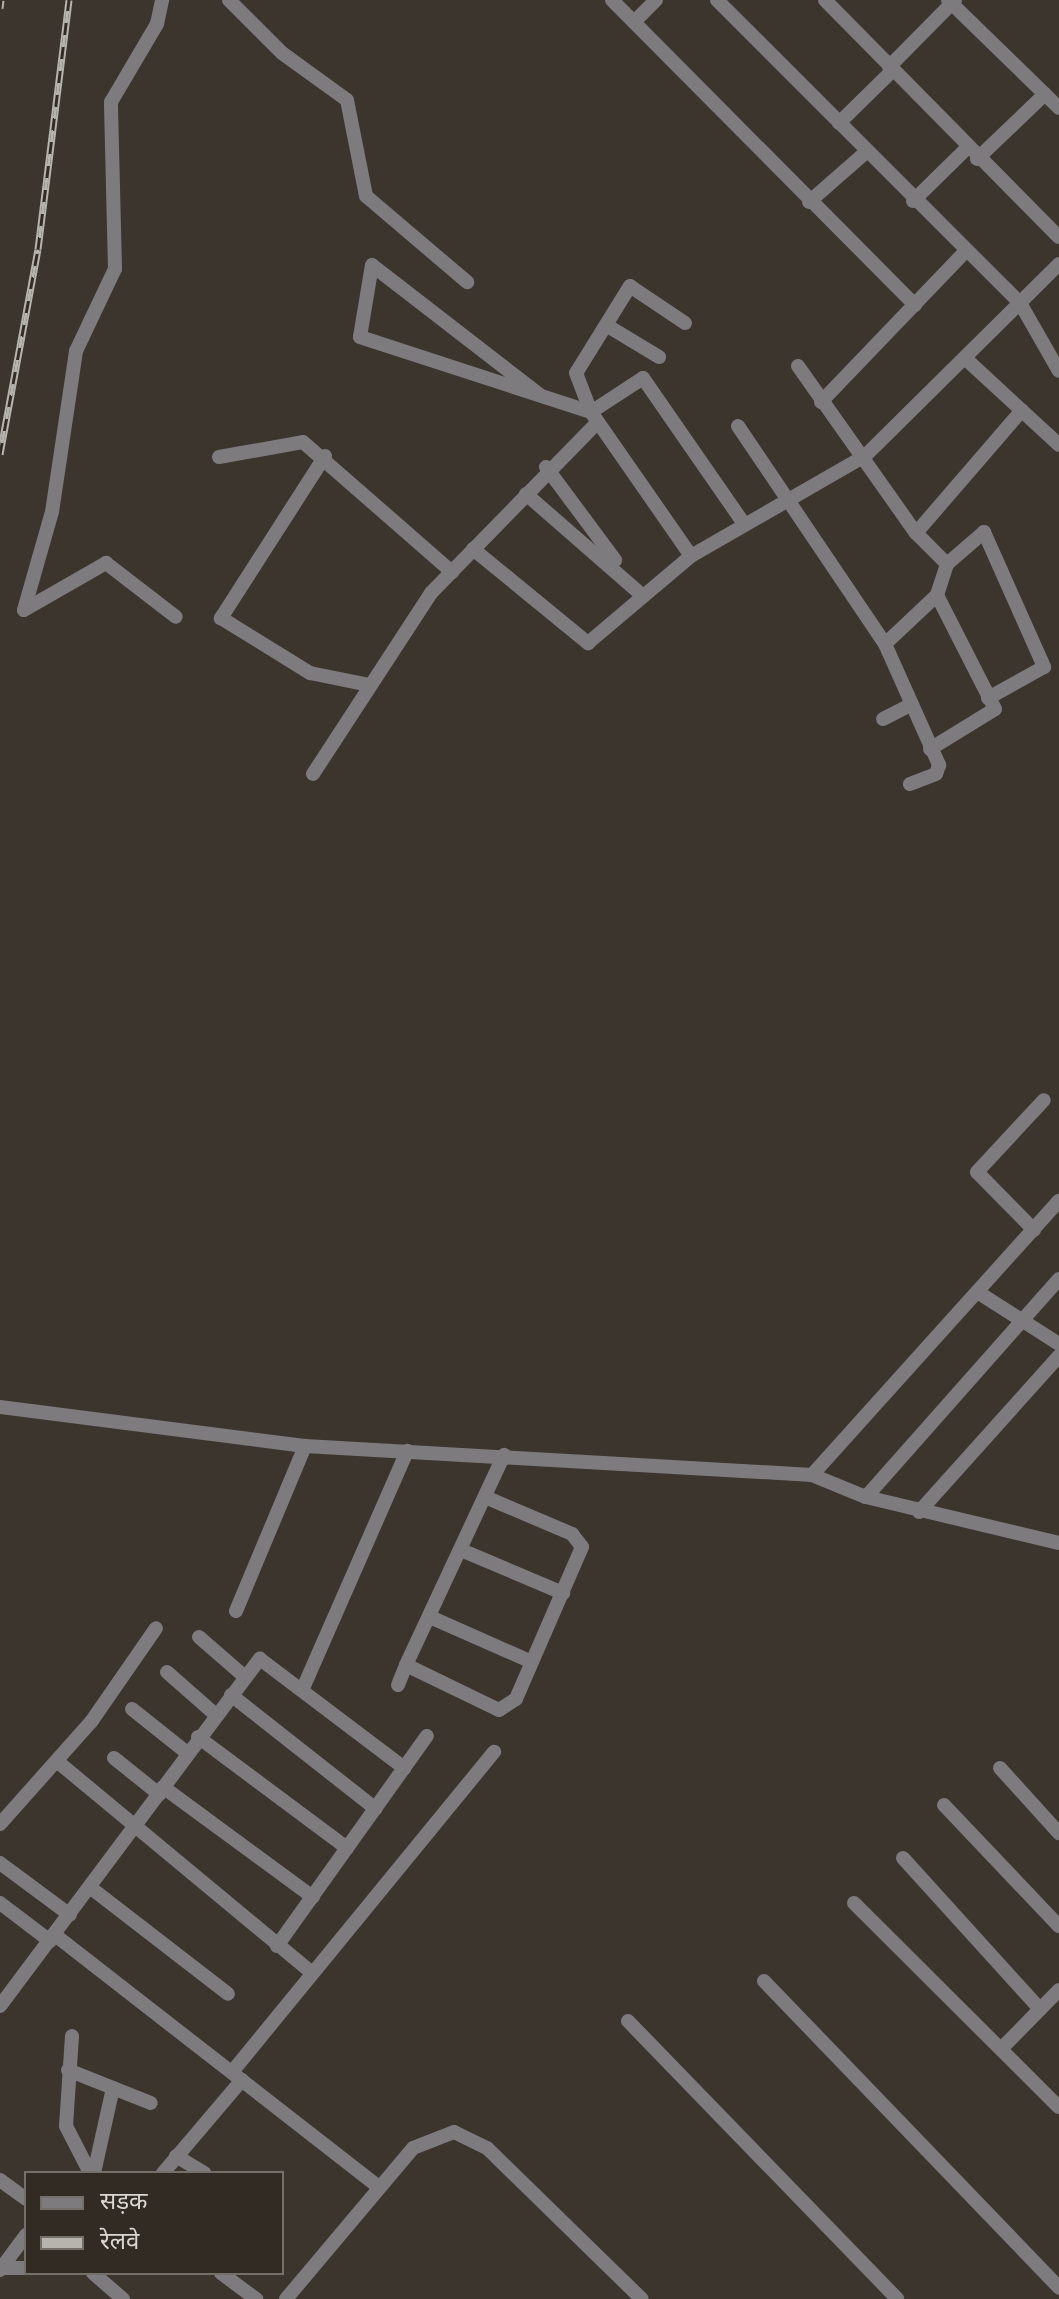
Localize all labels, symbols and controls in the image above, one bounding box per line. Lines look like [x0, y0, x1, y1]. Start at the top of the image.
legend [24, 2171, 284, 2275]
text: सड़क [100, 2187, 148, 2214]
text: रेलवे [100, 2227, 139, 2254]

